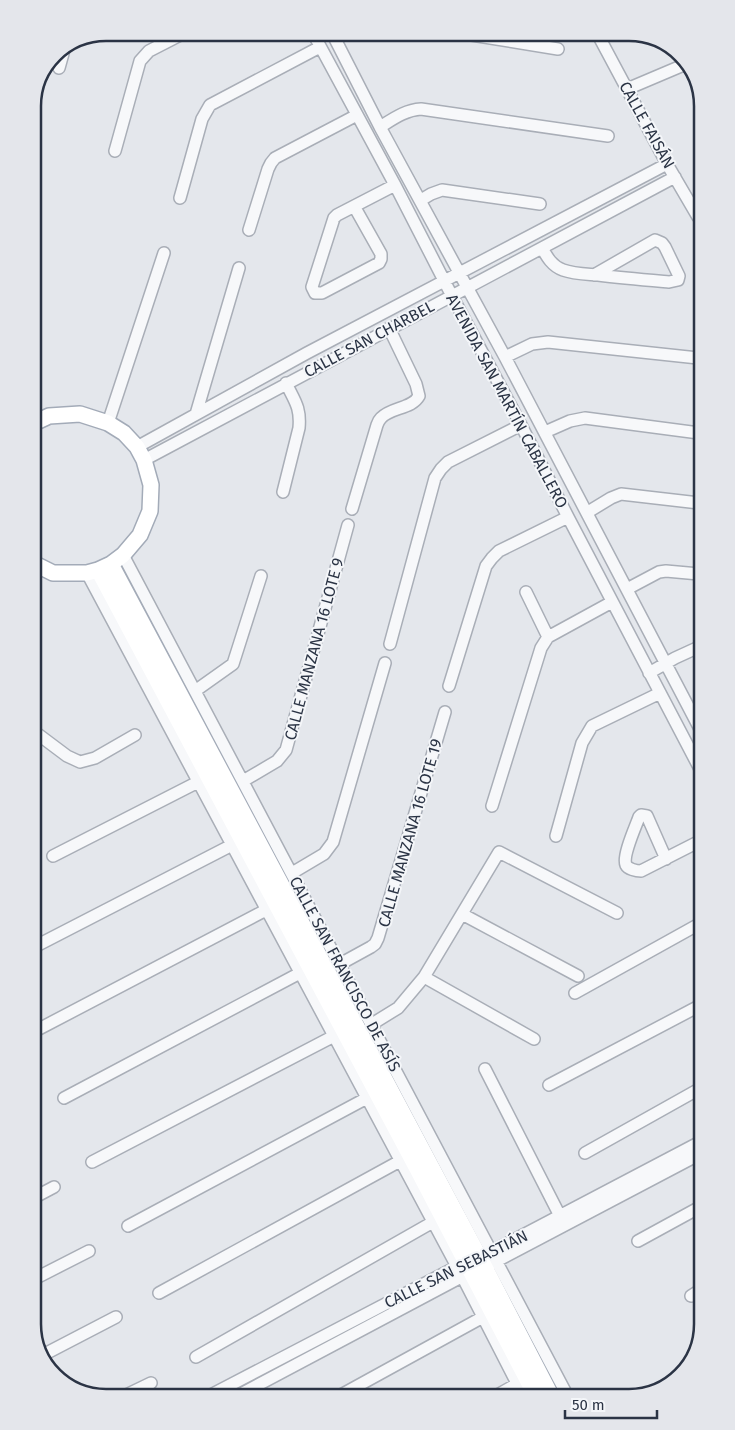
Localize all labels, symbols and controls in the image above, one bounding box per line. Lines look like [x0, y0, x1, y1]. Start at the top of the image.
street label: CALLE FAISÁN [615, 78, 680, 172]
street label: AVENIDA SAN MARTÍN CABALLERO [442, 290, 573, 511]
street label: CALLE SAN CHARBEL [301, 297, 437, 381]
street label: CALLE MANZANA 16 LOTE 9 [280, 556, 348, 742]
street label: CALLE MANZANA 16 LOTE 19 [374, 737, 446, 929]
street label: CALLE SAN FRANCISCO DE ASÍS [285, 873, 406, 1075]
street label: CALLE SAN SEBASTIÁN [381, 1225, 531, 1312]
scale bar [565, 1388, 658, 1420]
text: 50 m [572, 1396, 605, 1414]

